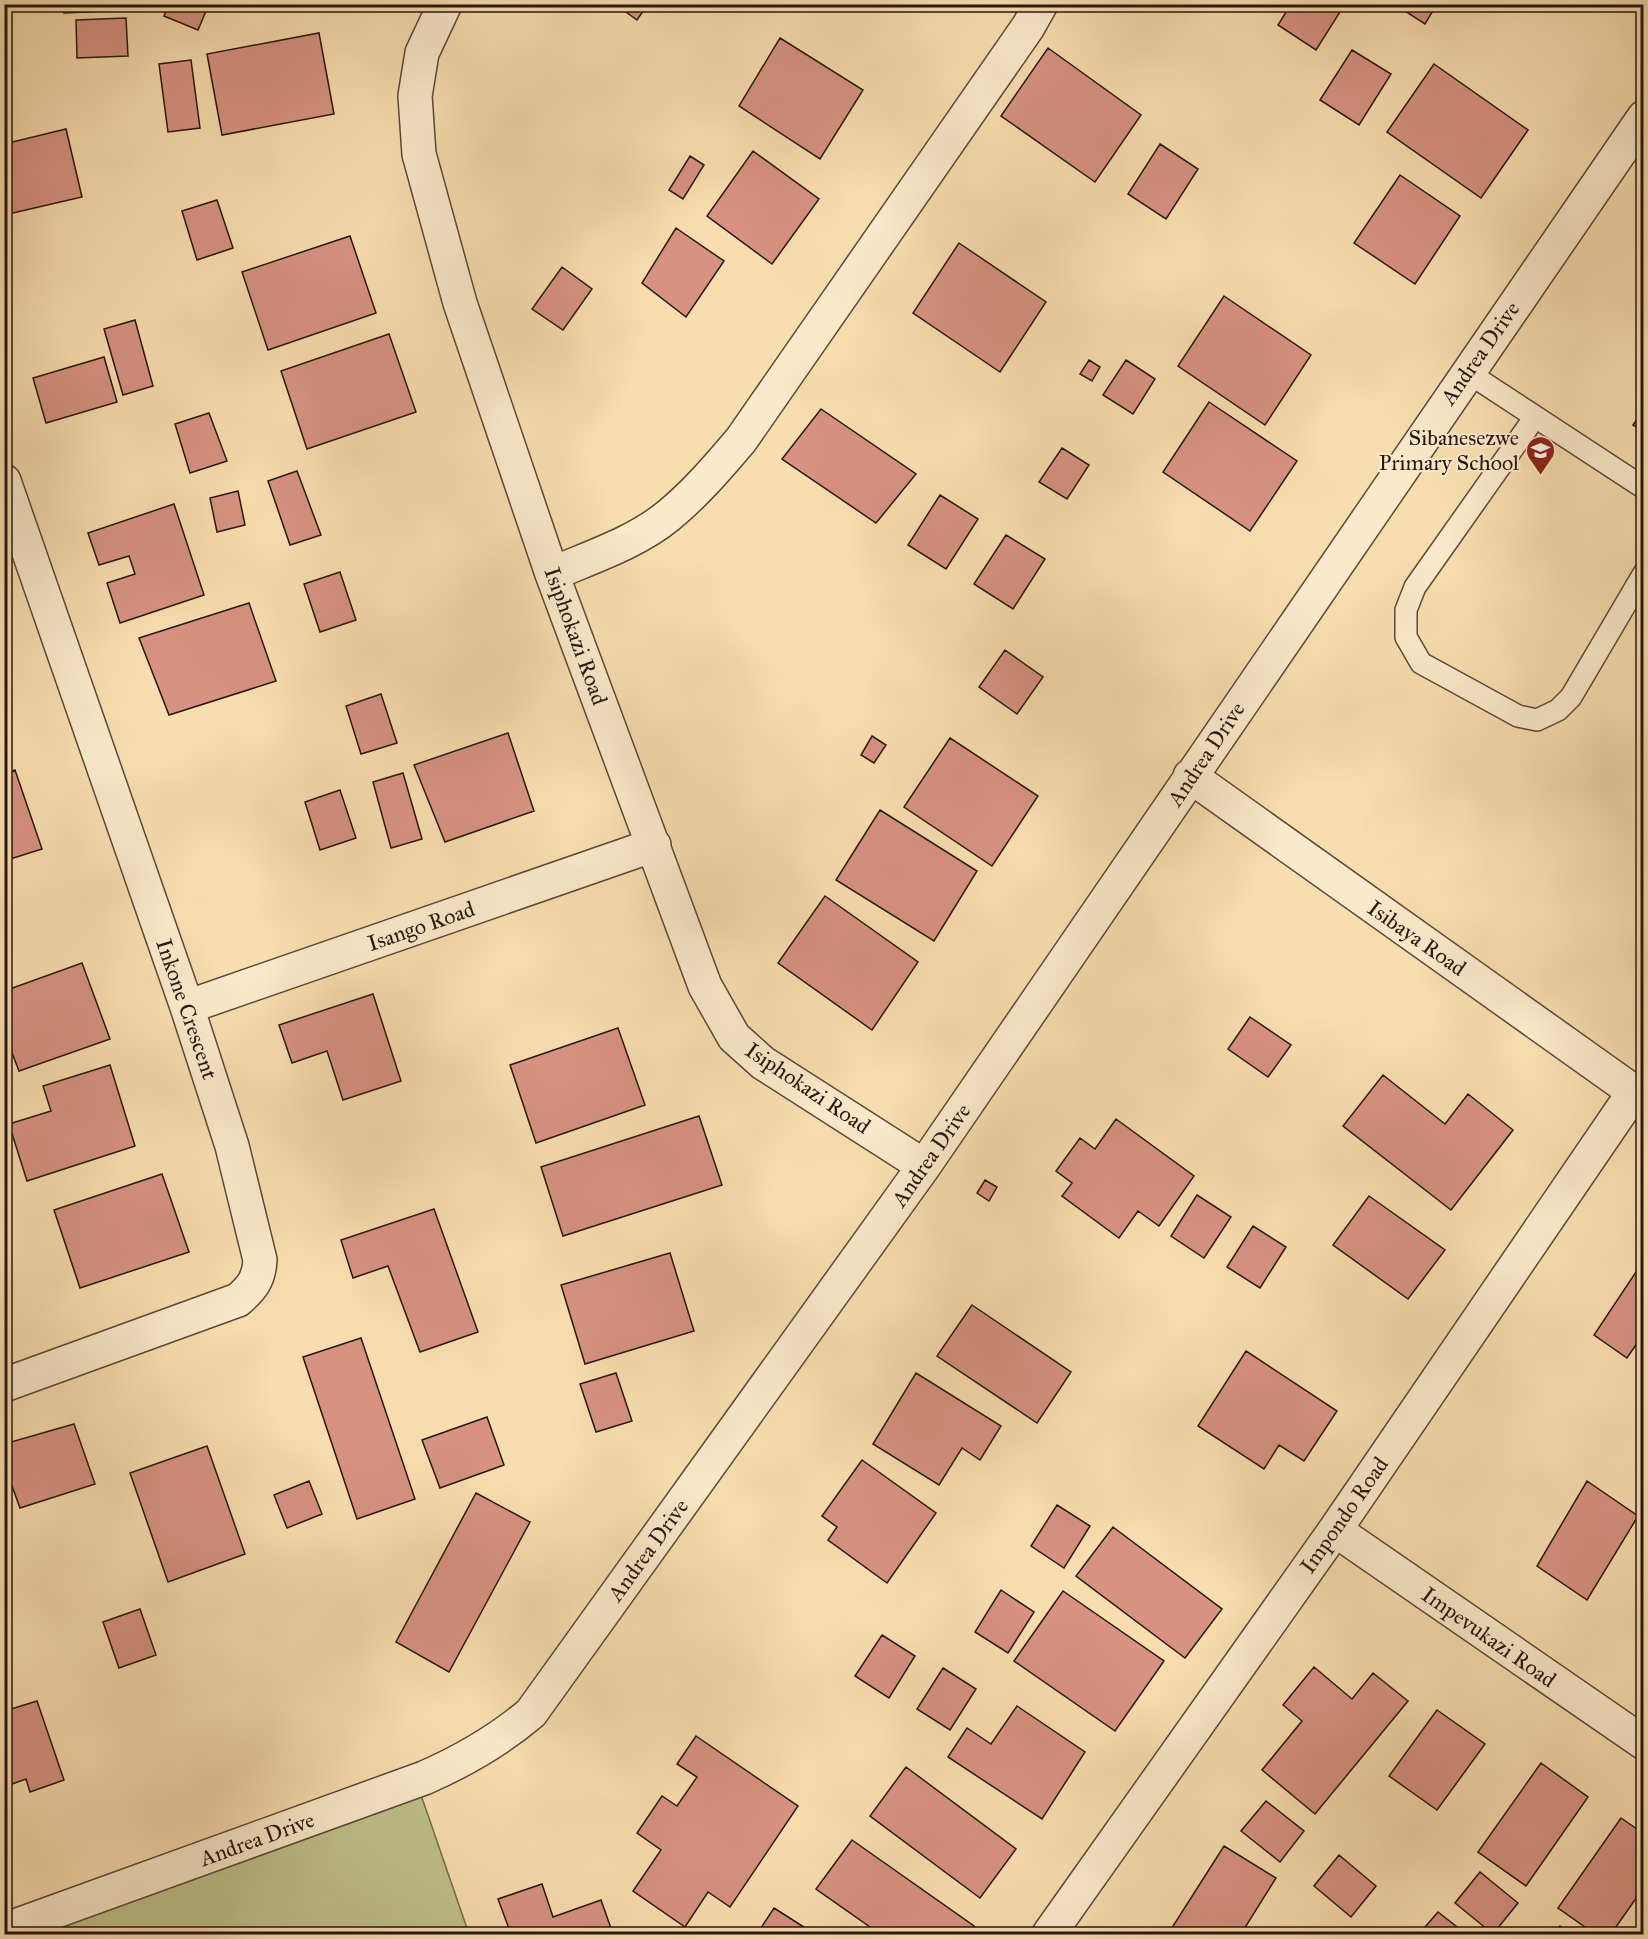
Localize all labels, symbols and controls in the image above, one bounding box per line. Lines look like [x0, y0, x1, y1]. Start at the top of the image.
street label: Andrea Drive [1434, 296, 1525, 411]
place label: Sibanesezwe Primary School [1379, 424, 1519, 476]
school or university icon: Sibanesezwe Primary School [1524, 434, 1556, 476]
street label: Isiphokazi Road [539, 563, 613, 709]
street label: Andrea Drive [1161, 697, 1251, 812]
street label: Isibaya Road [1363, 894, 1471, 982]
street label: Isango Road [364, 895, 478, 957]
street label: Inkone Crescent [150, 935, 224, 1083]
street label: Isiphokazi Road [740, 1036, 876, 1140]
street label: Andrea Drive [885, 1098, 976, 1213]
street label: Impondo Road [1294, 1452, 1394, 1578]
street label: Andrea Drive [601, 1494, 694, 1607]
street label: Impevukazi Road [1417, 1581, 1561, 1693]
street label: Andrea Drive [195, 1806, 318, 1873]

